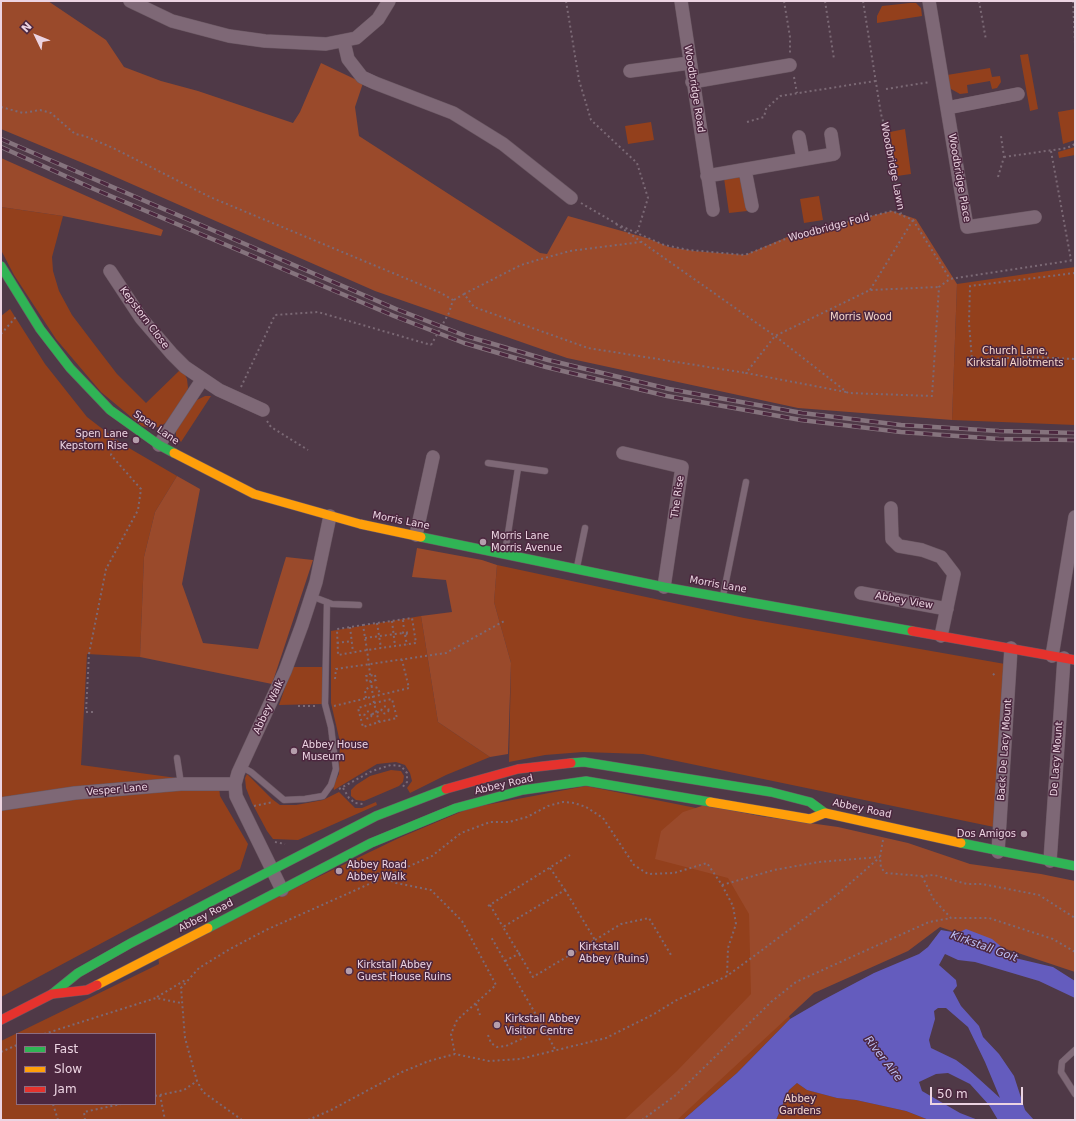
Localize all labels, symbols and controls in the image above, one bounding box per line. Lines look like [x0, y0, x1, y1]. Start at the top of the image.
north arrow [16, 16, 56, 56]
text: N [19, 20, 35, 35]
street label: Woodbridge Road [681, 44, 707, 134]
street label: Woodbridge Lawn [878, 121, 906, 211]
street label: Woodbridge Place [945, 133, 973, 223]
street label: Woodbridge Fold [787, 211, 871, 245]
street label: Kepstorn Close [117, 285, 171, 351]
park label: Morris Wood [830, 311, 892, 323]
park label: Church Lane, Kirkstall Allotments [966, 345, 1064, 368]
street label: Spen Lane [131, 408, 181, 448]
place label: Spen Lane Kepstorn Rise [60, 428, 128, 452]
marker: Spen Lane Kepstorn Rise [131, 435, 141, 445]
street label: The Rise [669, 475, 687, 519]
street label: Morris Lane [371, 510, 431, 532]
place label: Morris Lane Morris Avenue [491, 530, 562, 554]
marker: Morris Lane Morris Avenue [478, 537, 488, 547]
street label: Morris Lane [688, 574, 748, 596]
street label: Abbey View [874, 590, 934, 612]
street label: Abbey Walk [251, 678, 287, 736]
street label: Back De Lacy Mount [995, 699, 1015, 801]
street label: De Lacy Mount [1048, 721, 1066, 797]
place label: Abbey House Museum [302, 739, 368, 762]
marker: Abbey House Museum [289, 746, 299, 756]
street label: Abbey Road [473, 772, 535, 798]
street label: Vesper Lane [86, 781, 148, 799]
street label: Abbey Road [831, 797, 893, 821]
place label: Dos Amigos [957, 828, 1016, 840]
marker: Dos Amigos [1019, 829, 1029, 839]
place label: Abbey Road Abbey Walk [347, 859, 407, 882]
marker: Abbey Road Abbey Walk [334, 866, 344, 876]
street label: Abbey Road [177, 897, 235, 935]
water label: Kirkstall Goit [949, 929, 1019, 965]
place label: Kirkstall Abbey (Ruins) [579, 941, 649, 964]
marker: Kirkstall Abbey (Ruins) [566, 948, 576, 958]
place label: Kirkstall Abbey Guest House Ruins [357, 959, 451, 982]
marker: Kirkstall Abbey Guest House Ruins [344, 966, 354, 976]
place label: Kirkstall Abbey Visitor Centre [505, 1013, 580, 1036]
marker: Kirkstall Abbey Visitor Centre [492, 1020, 502, 1030]
legend [16, 1033, 156, 1105]
water label: River Aire [861, 1034, 905, 1084]
text: Fast [54, 1042, 78, 1056]
text: Slow [54, 1062, 82, 1076]
scale bar [932, 1079, 1025, 1105]
text: Jam [54, 1082, 77, 1096]
text: 50 m [937, 1087, 968, 1101]
park label: Abbey Gardens [779, 1093, 821, 1116]

